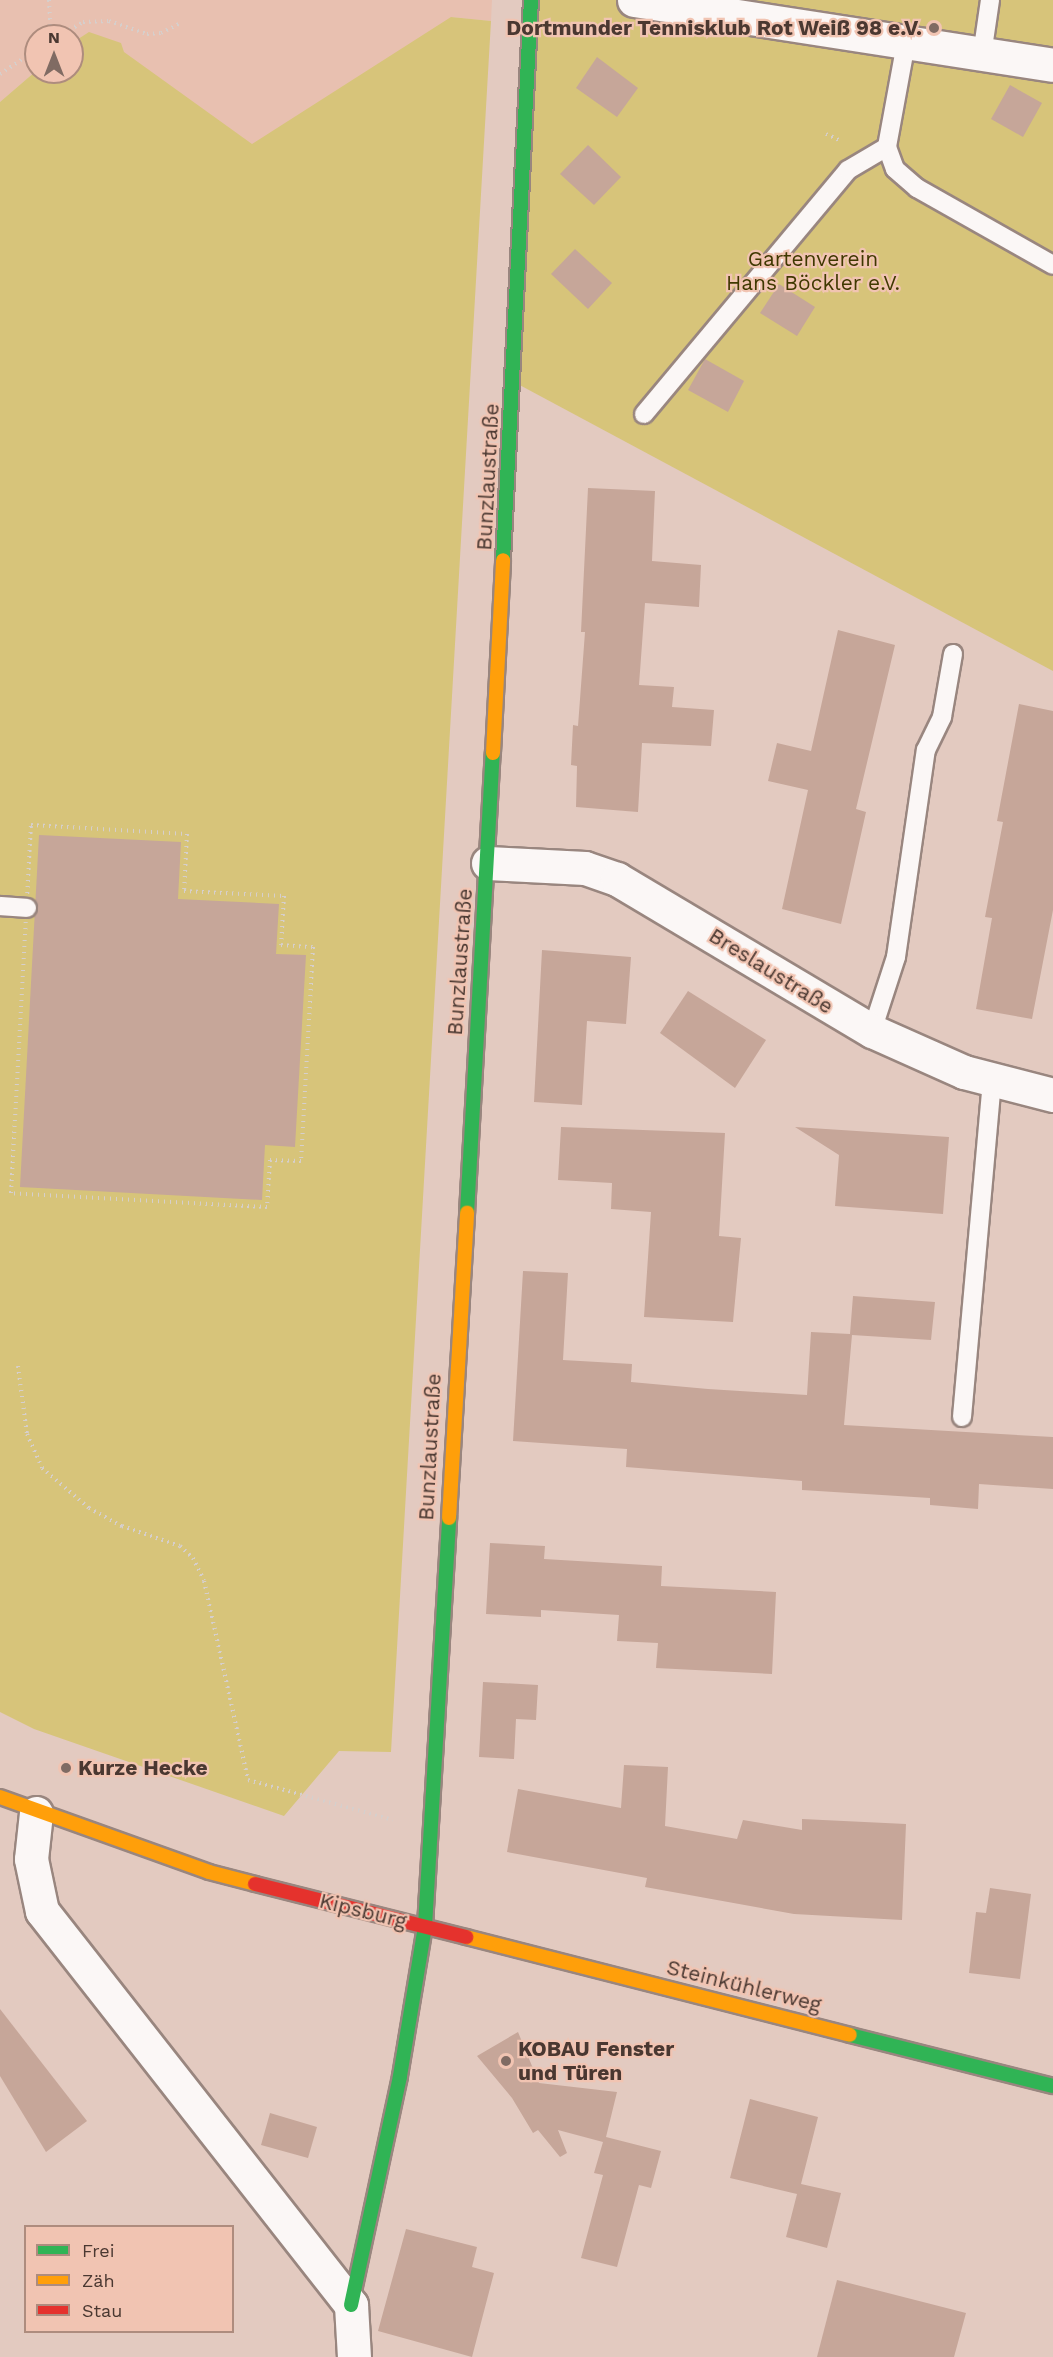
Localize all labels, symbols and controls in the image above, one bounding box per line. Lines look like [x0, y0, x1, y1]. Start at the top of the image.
place label: Dortmunder Tennisklub Rot Weiß 98 e.V. [505, 15, 922, 41]
marker: Dortmunder Tennisklub Rot Weiß 98 e.V. [927, 21, 941, 35]
north arrow [24, 24, 84, 84]
text: N [48, 28, 60, 47]
park label: Gartenverein Hans Böckler e.V. [726, 246, 900, 296]
street label: Bunzlaustraße [472, 403, 504, 551]
street label: Bunzlaustraße [442, 888, 478, 1036]
street label: Breslaustraße [704, 923, 838, 1019]
street label: Bunzlaustraße [414, 1373, 446, 1521]
place label: Kurze Hecke [78, 1755, 208, 1781]
marker: Kurze Hecke [59, 1761, 73, 1775]
street label: Kipsburg [317, 1888, 409, 1934]
street label: Steinkühlerweg [664, 1955, 824, 2017]
place label: KOBAU Fenster und Türen [518, 2036, 674, 2086]
marker: KOBAU Fenster und Türen [499, 2054, 513, 2068]
legend [24, 2225, 234, 2333]
text: Frei [82, 2240, 114, 2261]
text: Zäh [82, 2270, 115, 2291]
text: Stau [82, 2300, 122, 2321]

